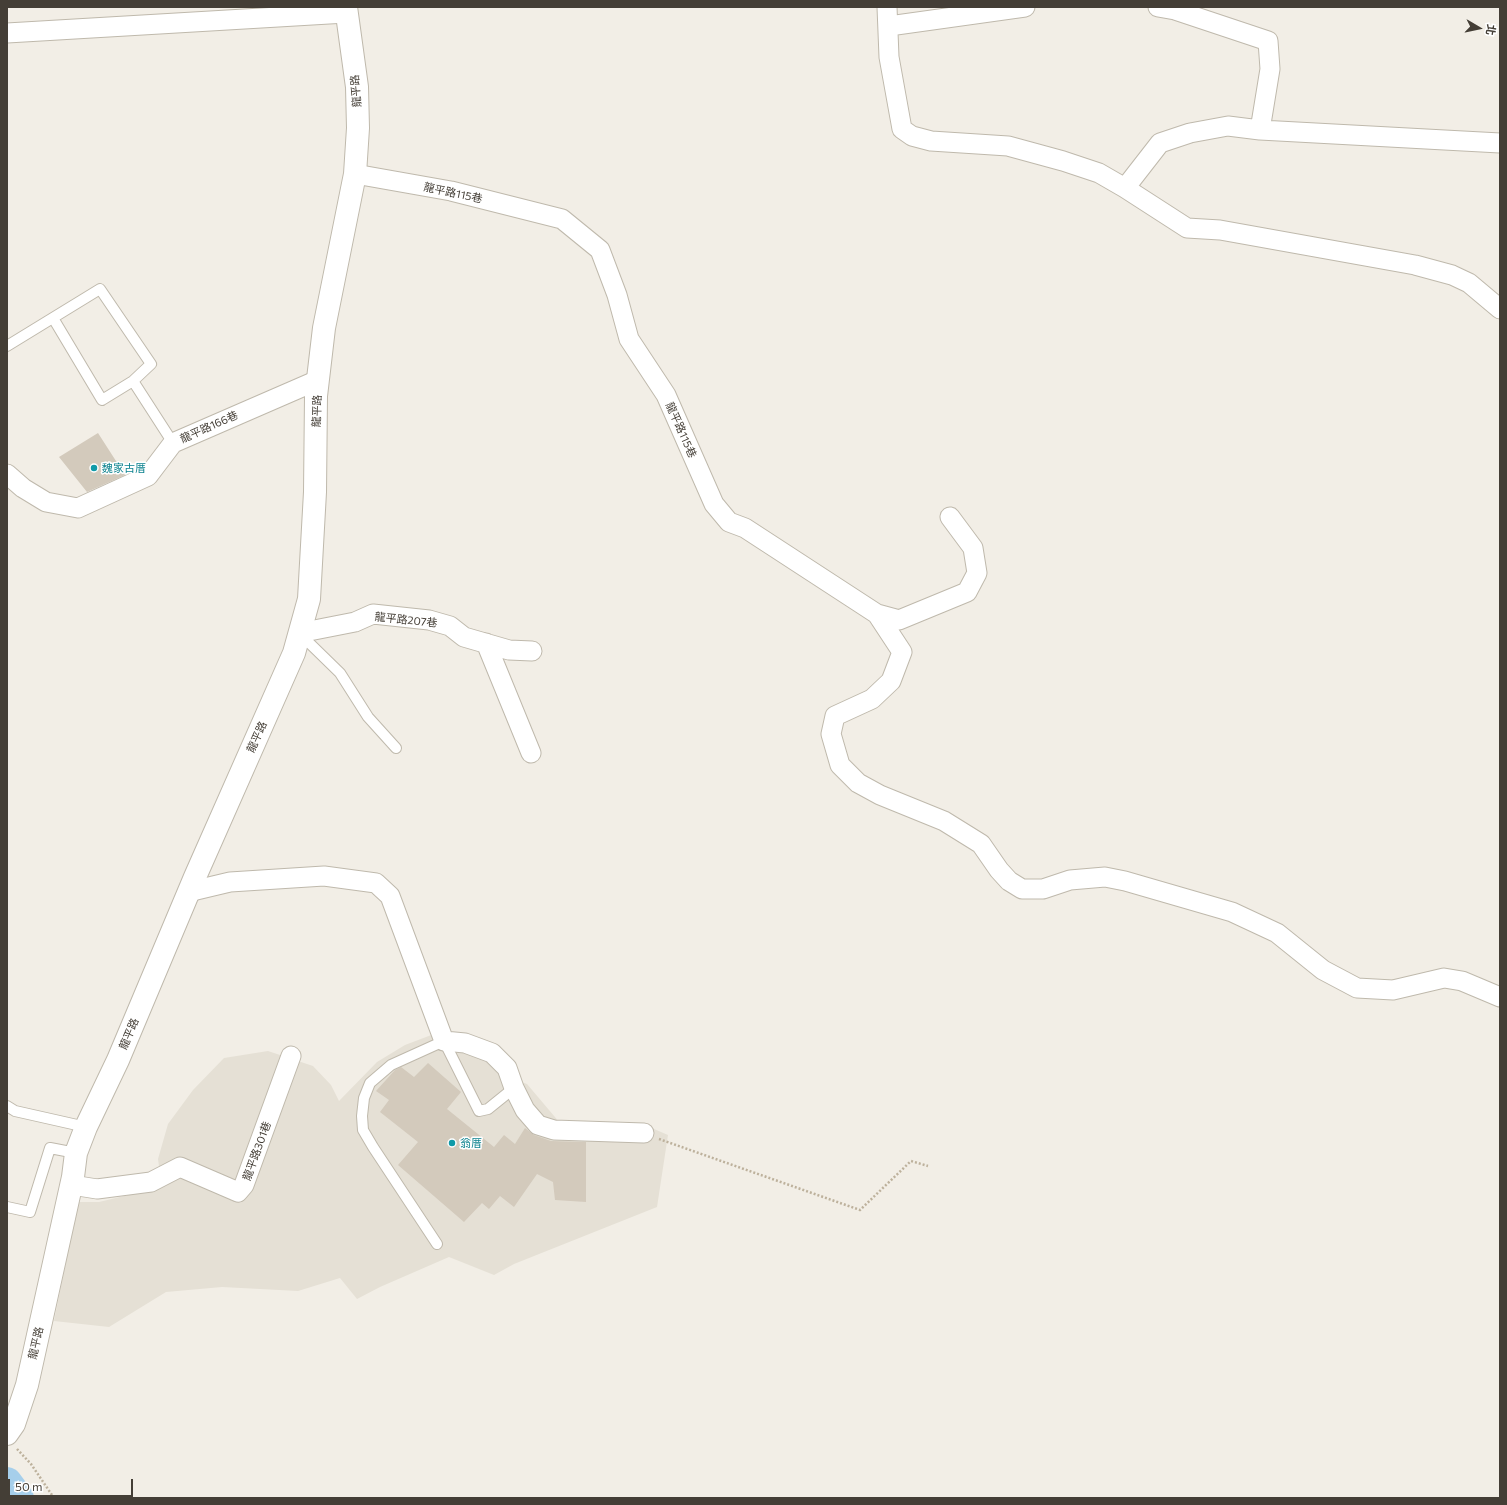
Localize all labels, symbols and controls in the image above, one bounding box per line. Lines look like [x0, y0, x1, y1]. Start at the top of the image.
north arrow [1459, 8, 1499, 48]
text: 北 [1484, 24, 1499, 36]
street label: 龍平路 [348, 74, 364, 108]
street label: 龍平路115巷 [422, 180, 484, 206]
street label: 龍平路 [310, 394, 324, 428]
street label: 龍平路115巷 [663, 400, 699, 460]
street label: 龍平路166巷 [178, 408, 240, 446]
place label: 魏家古厝 [102, 461, 146, 475]
marker: 魏家古厝 [89, 463, 99, 473]
street label: 龍平路207巷 [374, 610, 438, 630]
street label: 龍平路 [244, 719, 270, 755]
street label: 龍平路 [116, 1016, 142, 1052]
street label: 龍平路301巷 [240, 1120, 274, 1182]
place label: 翁厝 [460, 1136, 482, 1150]
marker: 翁厝 [447, 1138, 457, 1148]
street label: 龍平路 [26, 1325, 46, 1361]
scale bar [10, 1471, 135, 1497]
text: 50 m [15, 1479, 43, 1493]

